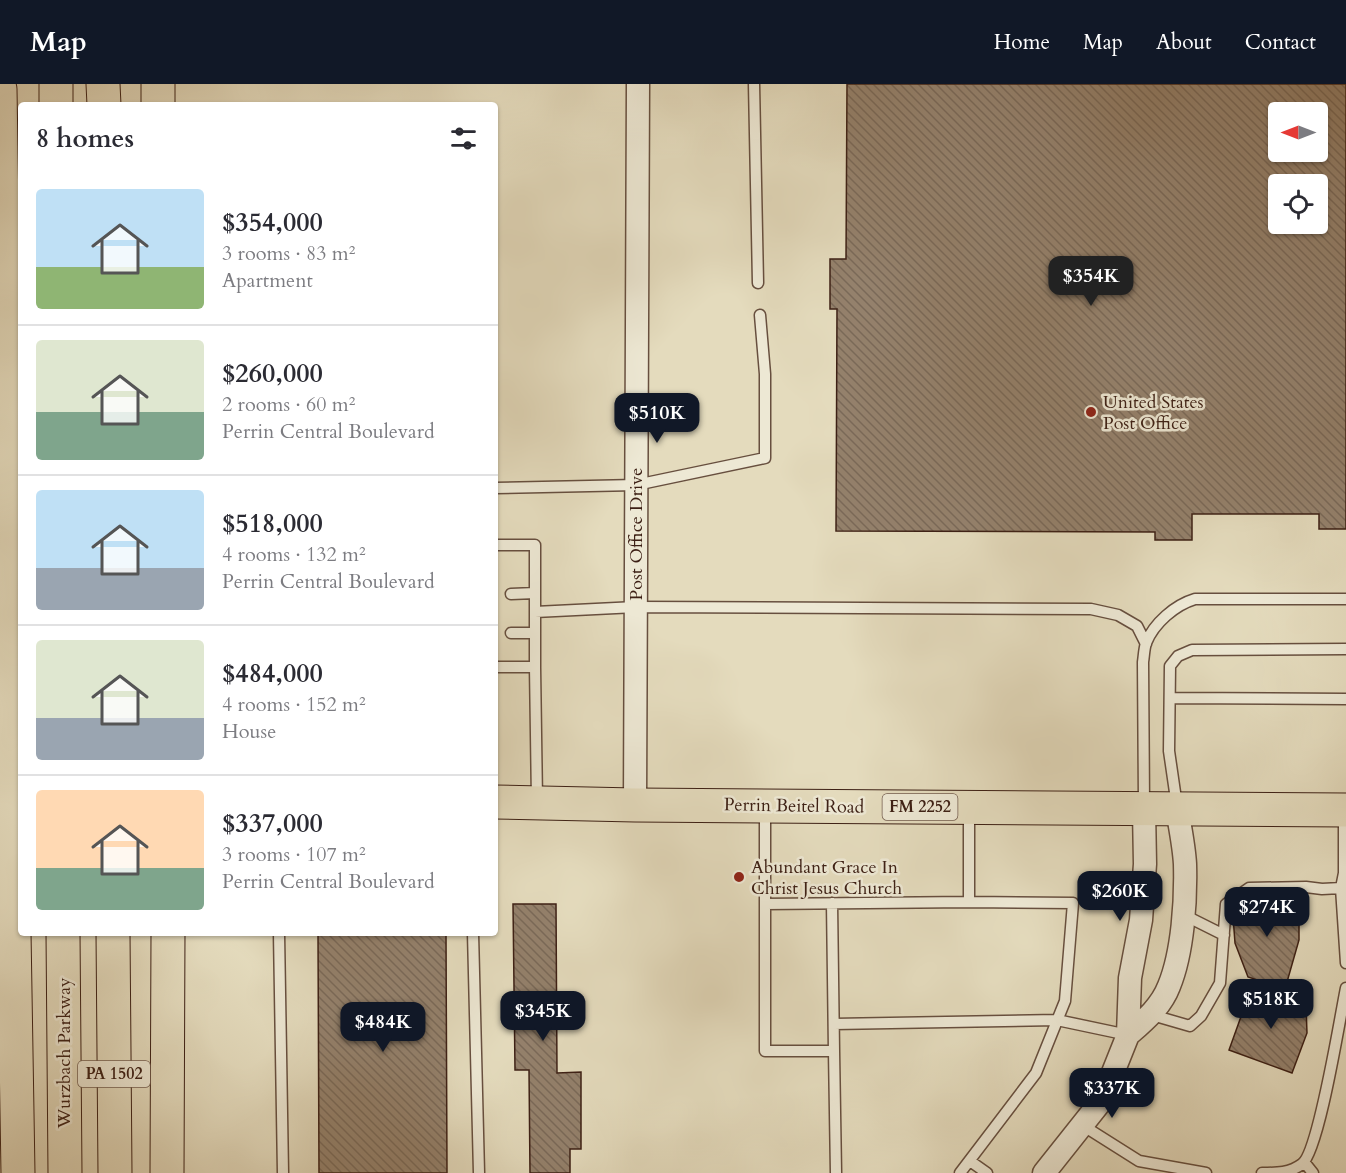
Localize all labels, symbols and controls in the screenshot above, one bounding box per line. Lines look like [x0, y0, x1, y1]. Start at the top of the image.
text: Map [30, 23, 87, 61]
text: Home [994, 28, 1050, 57]
text: Map [1083, 28, 1123, 57]
text: About [1156, 28, 1212, 57]
text: Contact [1245, 28, 1316, 57]
north arrow [1268, 102, 1328, 162]
map controls [1268, 102, 1328, 234]
text: 8 homes [36, 121, 134, 156]
icon: filters [447, 122, 480, 155]
button: locate [1268, 174, 1328, 234]
text: $354,000 [222, 205, 323, 240]
icon: home [84, 213, 156, 285]
text: 3 rooms · 83 m² [222, 240, 355, 267]
pin: $354K [1049, 256, 1133, 307]
text: $354K [1062, 262, 1120, 289]
text: Apartment [222, 267, 313, 294]
text: $260,000 [222, 356, 323, 391]
icon: home [84, 364, 156, 436]
place label: United States Post Office [1103, 390, 1204, 436]
text: 2 rooms · 60 m² [222, 391, 355, 418]
pin: $510K [615, 393, 699, 444]
text: $510K [628, 399, 686, 426]
marker: United States Post Office [1084, 405, 1098, 419]
text: Perrin Central Boulevard [222, 418, 435, 445]
street label: Post Office Drive [624, 468, 649, 600]
text: $518,000 [222, 506, 323, 541]
icon: home [84, 514, 156, 586]
text: 4 rooms · 132 m² [222, 541, 366, 568]
text: Perrin Central Boulevard [222, 568, 435, 595]
text: $484,000 [222, 656, 323, 691]
icon: home [84, 664, 156, 736]
text: 4 rooms · 152 m² [222, 691, 366, 718]
text: House [222, 718, 276, 745]
street label: Perrin Beitel Road [724, 792, 865, 820]
road number: FM 2252 [882, 794, 958, 820]
text: $337,000 [222, 806, 323, 841]
icon: home [84, 814, 156, 886]
text: 3 rooms · 107 m² [222, 841, 366, 868]
place label: Abundant Grace In Christ Jesus Church [751, 855, 902, 901]
text: Perrin Central Boulevard [222, 868, 435, 895]
marker: Abundant Grace In Christ Jesus Church [732, 870, 746, 884]
pin: $260K [1078, 871, 1162, 922]
text: $260K [1091, 877, 1149, 904]
pin: $274K [1225, 887, 1309, 938]
text: $274K [1238, 893, 1296, 920]
street label: Wurzbach Parkway [52, 977, 77, 1130]
pin: $518K [1229, 979, 1313, 1030]
text: $518K [1242, 985, 1300, 1012]
pin: $345K [501, 991, 585, 1042]
text: $345K [514, 997, 572, 1024]
pin: $484K [341, 1002, 425, 1053]
text: $484K [354, 1008, 412, 1035]
road number: PA 1502 [78, 1061, 150, 1087]
pin: $337K [1070, 1068, 1154, 1119]
text: $337K [1083, 1074, 1141, 1101]

